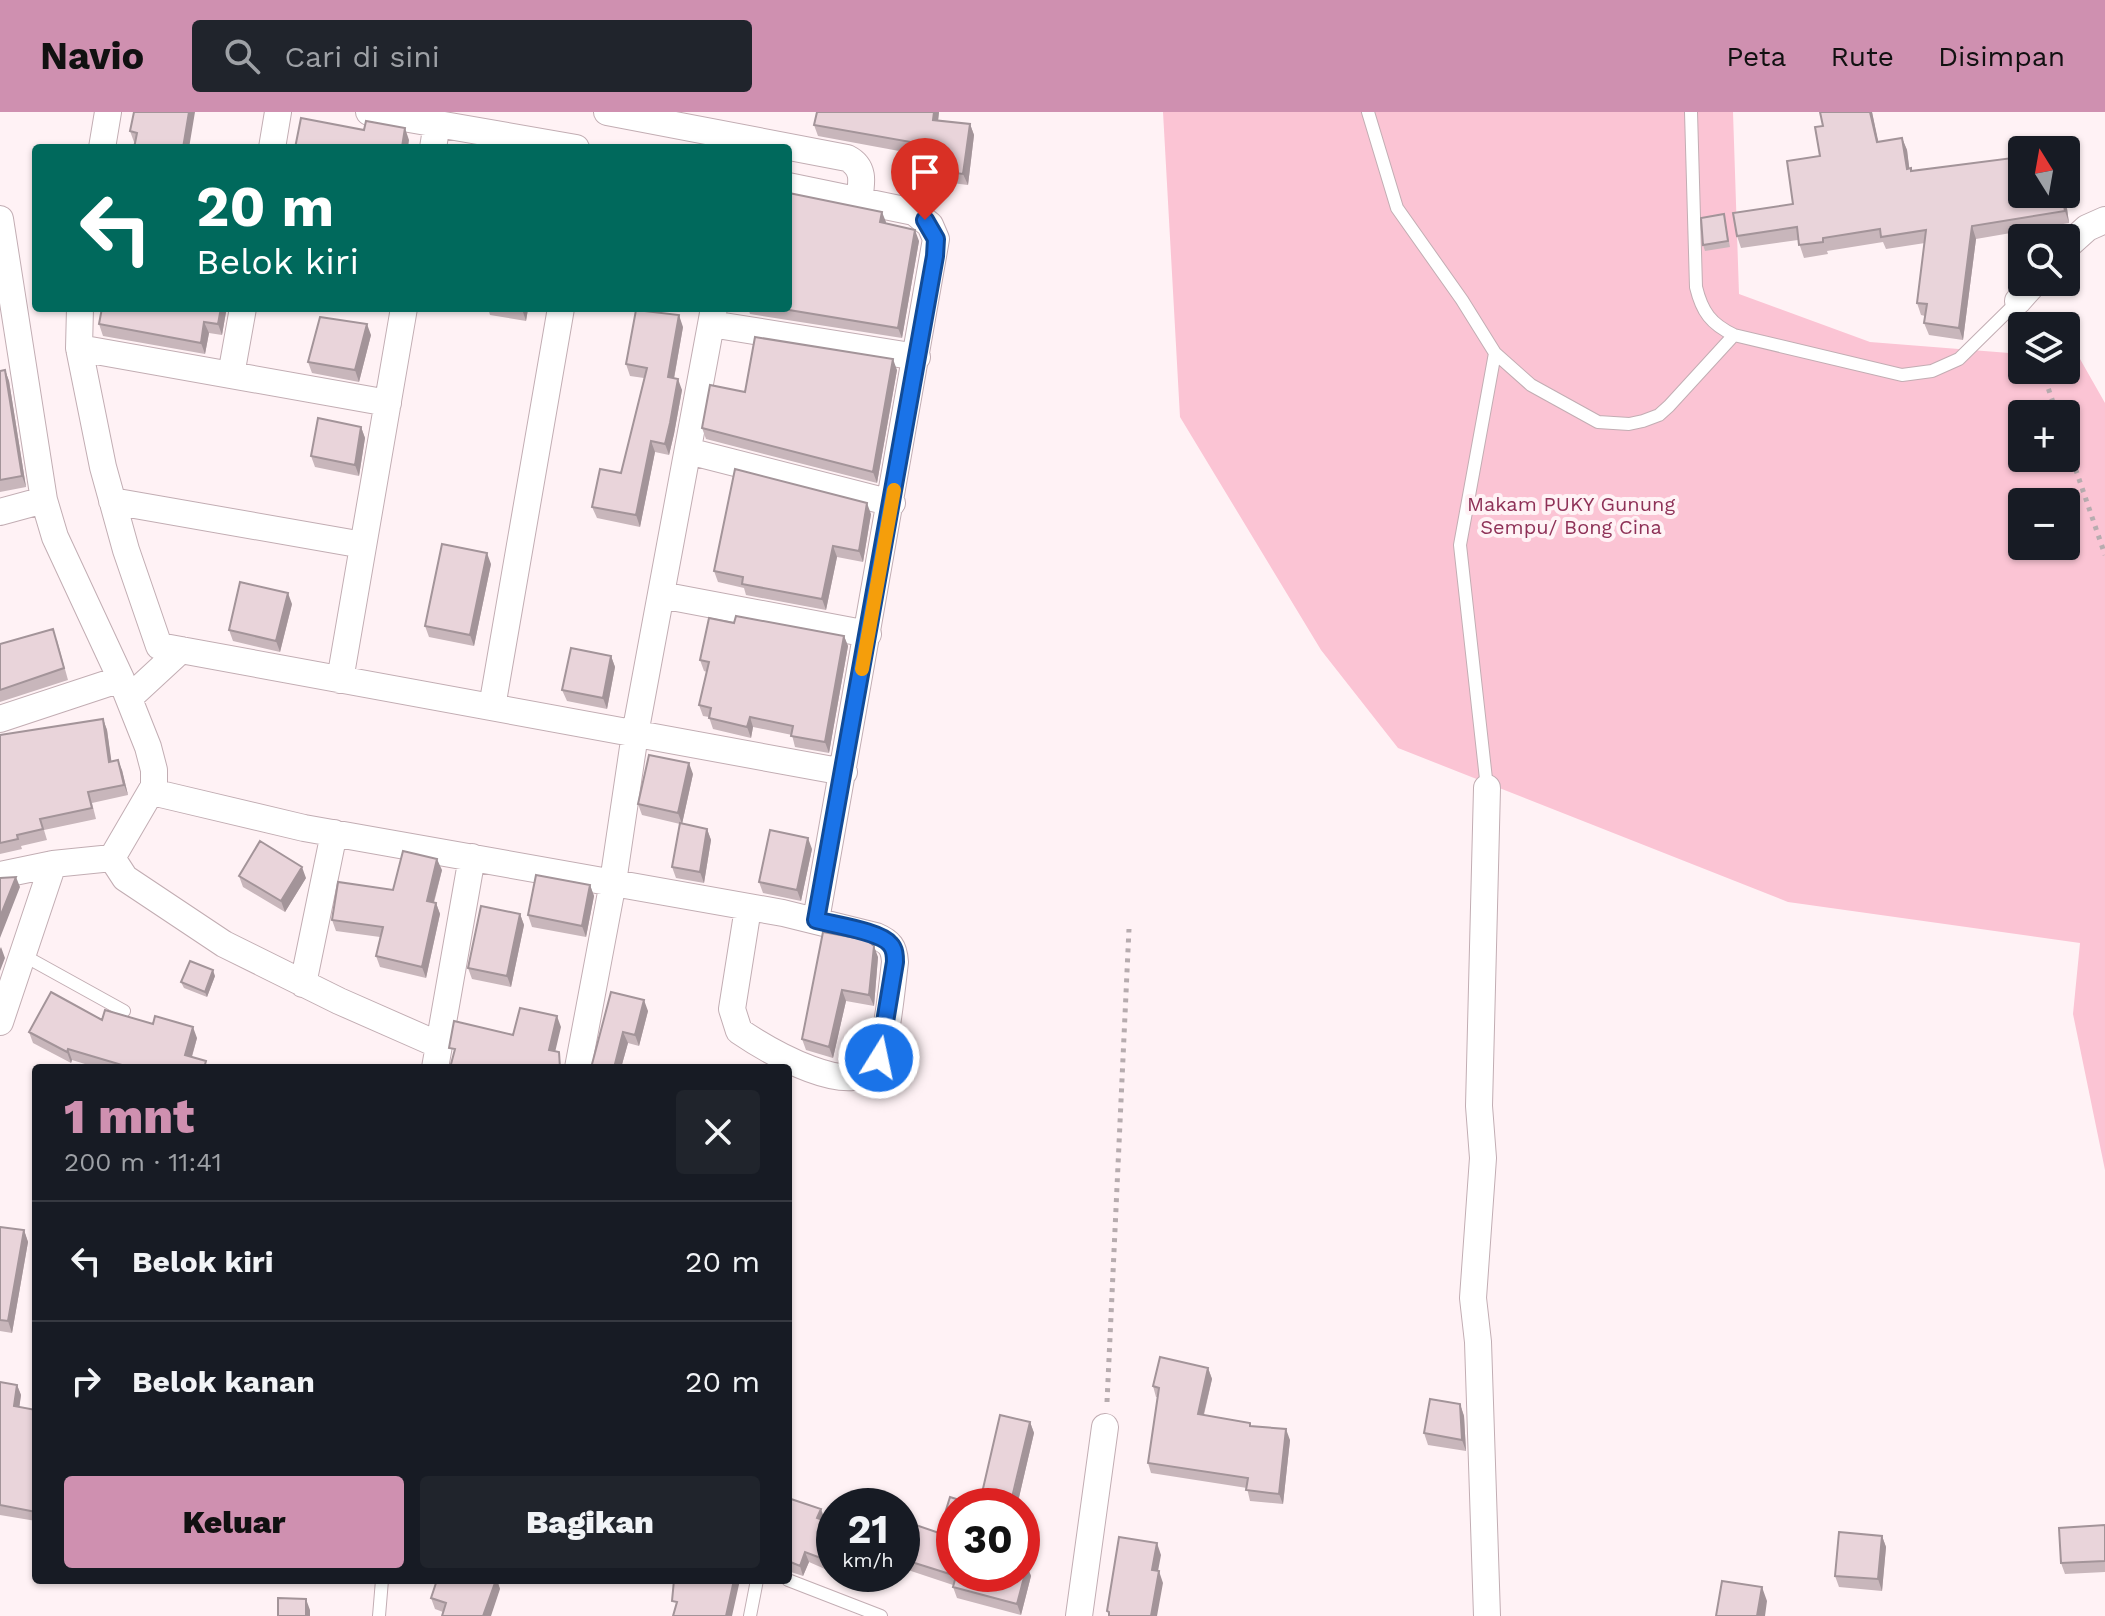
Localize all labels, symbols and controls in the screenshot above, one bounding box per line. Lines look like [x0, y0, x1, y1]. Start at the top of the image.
search box [192, 20, 752, 92]
text: Navio [40, 34, 144, 78]
icon: search [220, 34, 264, 78]
text: Cari di sini [284, 39, 440, 74]
text: Peta [1726, 40, 1786, 73]
text: Rute [1830, 40, 1894, 73]
text: Disimpan [1938, 40, 2065, 73]
north arrow [2008, 136, 2080, 208]
map controls [2008, 136, 2080, 560]
pin [891, 138, 959, 220]
icon: arrive [903, 150, 947, 194]
text: 20 m [196, 174, 334, 240]
icon: left [64, 176, 168, 280]
button: search [2008, 224, 2080, 296]
text: Belok kiri [196, 241, 359, 283]
button: layers [2008, 312, 2080, 384]
button: + [2008, 400, 2080, 472]
button: − [2008, 488, 2080, 560]
park label: Makam PUKY Gunung Sempu/ Bong Cina [1467, 492, 1675, 539]
position arrow [837, 1016, 921, 1100]
text: 1 mnt [64, 1088, 194, 1145]
button: close [676, 1090, 760, 1174]
text: 200 m · 11:41 [64, 1147, 222, 1177]
icon: left [64, 1239, 108, 1283]
text: Belok kiri [132, 1244, 274, 1279]
text: 20 m [685, 1244, 760, 1279]
icon: right [64, 1359, 108, 1403]
text: Belok kanan [132, 1364, 315, 1399]
text: 20 m [685, 1364, 760, 1399]
button: Keluar [64, 1476, 404, 1568]
button: Bagikan [420, 1476, 760, 1568]
speed limit sign: 30 [936, 1488, 1040, 1592]
text: 21 [847, 1506, 889, 1553]
text: km/h [842, 1548, 894, 1572]

